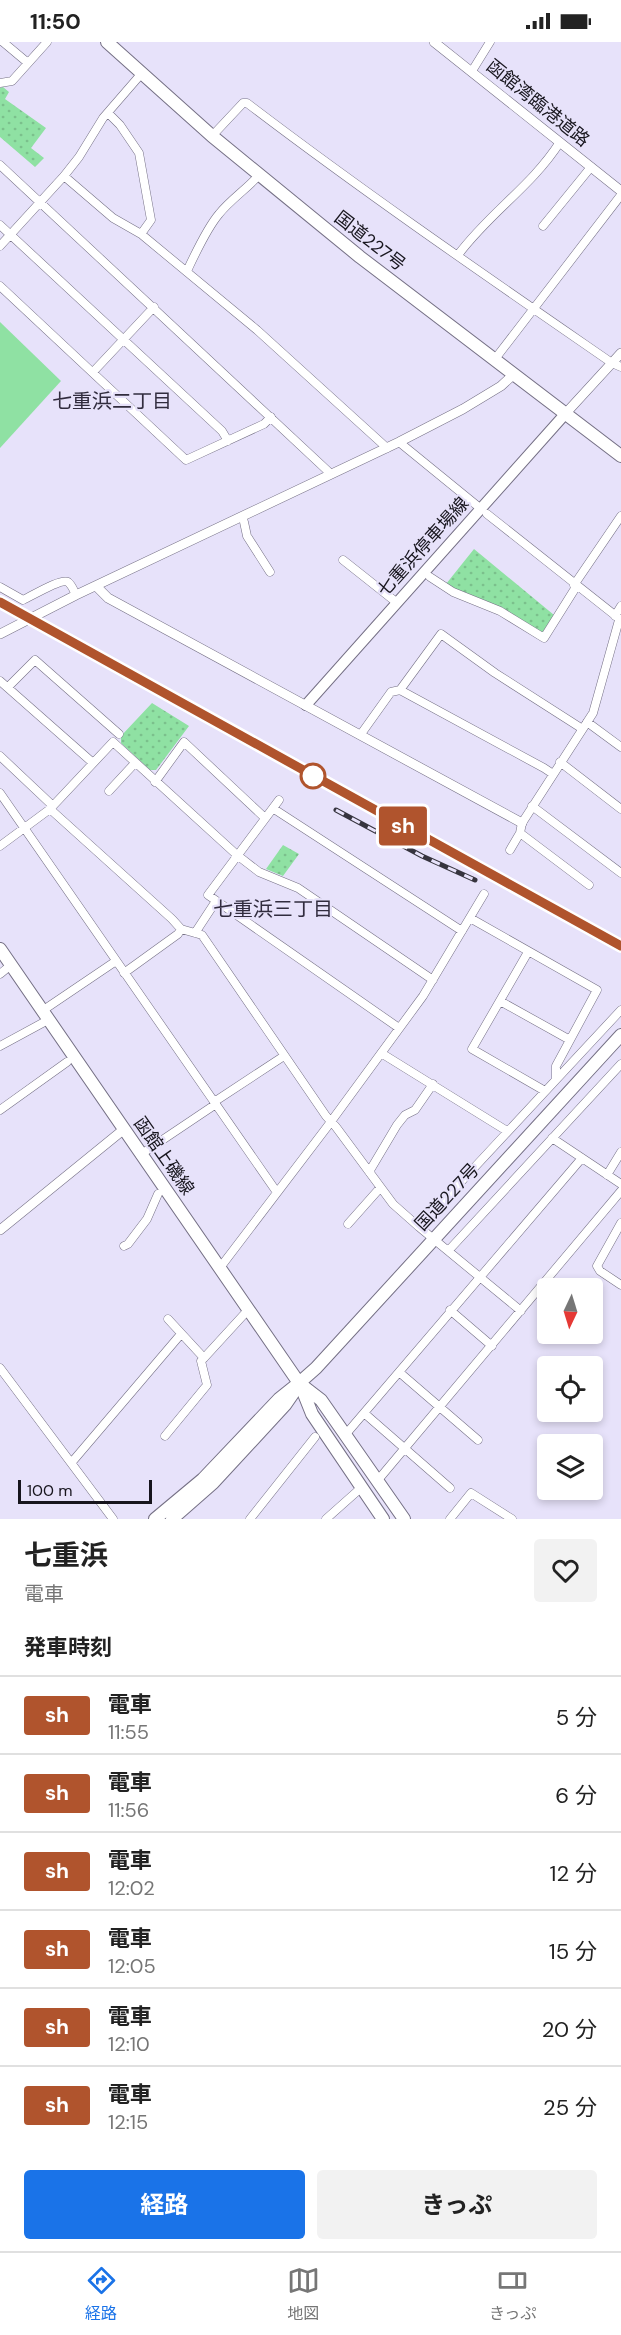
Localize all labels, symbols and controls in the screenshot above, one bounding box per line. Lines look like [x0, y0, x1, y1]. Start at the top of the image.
text: 11:50 [30, 7, 81, 36]
street label: 函館湾臨港道路 [481, 54, 595, 152]
street label: 国道227号 [329, 206, 411, 276]
district label: 七重浜二丁目 [52, 388, 172, 414]
street label: 七重浜停車場線 [372, 492, 474, 602]
unlabelled marker [300, 763, 326, 789]
line badge: sh [376, 806, 430, 846]
text: sh [391, 812, 415, 840]
district label: 七重浜三丁目 [213, 896, 333, 922]
street label: 函館上磯線 [128, 1112, 200, 1200]
street label: 国道227号 [410, 1158, 484, 1236]
north arrow [537, 1278, 603, 1344]
map controls [537, 1278, 603, 1500]
button: locate [537, 1356, 603, 1422]
button: layers [537, 1434, 603, 1500]
scale bar [18, 1477, 152, 1504]
text: 100 m [27, 1480, 72, 1501]
text: 七重浜 [24, 1537, 108, 1574]
button: heart [534, 1539, 597, 1602]
text: 電車 [24, 1581, 64, 1607]
text: 発車時刻 [24, 1633, 112, 1662]
text: 電車 [108, 1690, 152, 1719]
text: sh [45, 1701, 69, 1729]
text: 5 分 [556, 1703, 597, 1732]
text: 11:55 [108, 1719, 149, 1745]
text: 電車 [108, 1768, 152, 1797]
text: sh [45, 1779, 69, 1807]
text: 6 分 [555, 1781, 597, 1810]
text: 11:56 [108, 1797, 149, 1823]
text: 電車 [108, 1846, 152, 1875]
text: sh [45, 1857, 69, 1885]
text: 12 分 [550, 1859, 597, 1888]
text: 12:02 [108, 1875, 155, 1901]
text: 電車 [108, 1924, 152, 1953]
text: sh [45, 1935, 69, 1963]
text: 15 分 [549, 1937, 597, 1966]
text: 12:05 [108, 1953, 156, 1979]
text: 電車 [108, 2002, 152, 2031]
text: sh [45, 2013, 69, 2041]
text: 20 分 [542, 2015, 597, 2044]
text: 12:10 [108, 2031, 150, 2057]
text: 電車 [108, 2080, 152, 2109]
text: sh [45, 2091, 69, 2119]
text: 25 分 [543, 2093, 597, 2122]
text: 12:15 [108, 2109, 148, 2135]
button: 経路 [24, 2170, 305, 2239]
button: きっぷ [317, 2170, 597, 2239]
tab: 経路 [85, 2264, 118, 2324]
tab: 地図 [287, 2264, 320, 2324]
tab: きっぷ [489, 2264, 536, 2324]

